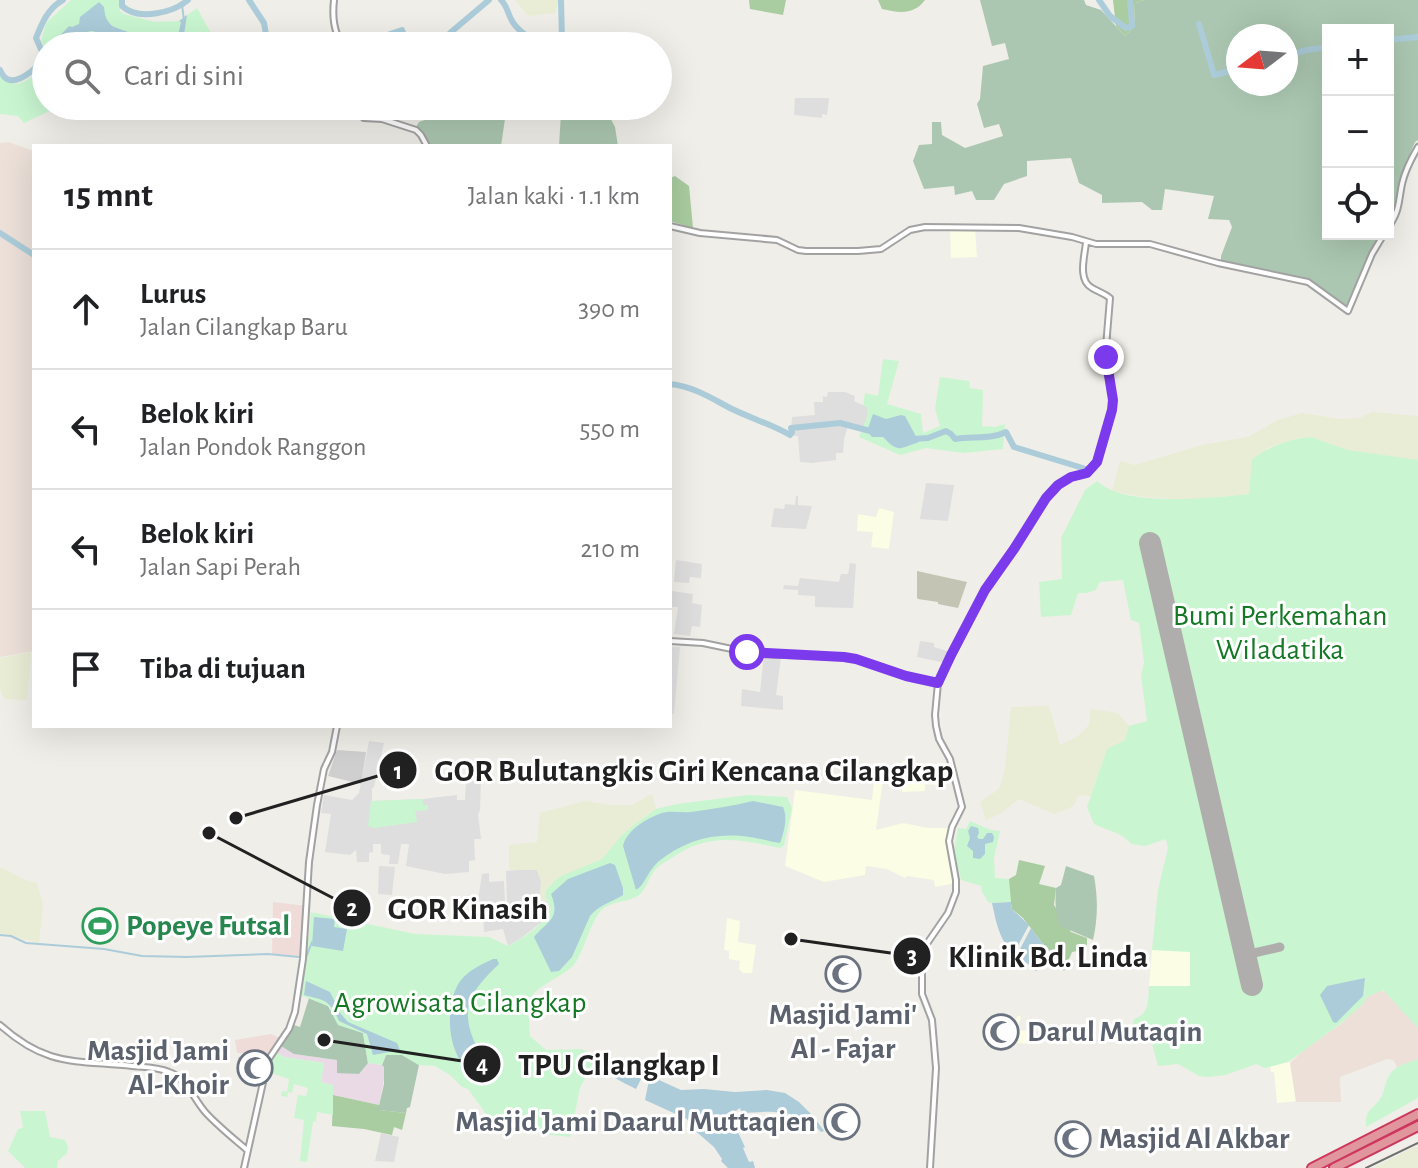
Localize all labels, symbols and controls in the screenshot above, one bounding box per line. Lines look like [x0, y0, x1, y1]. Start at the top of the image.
north arrow [1226, 24, 1298, 96]
map controls [1322, 24, 1394, 240]
button: + [1322, 24, 1394, 96]
search box [32, 32, 672, 120]
icon: search [60, 54, 104, 98]
text: Cari di sini [124, 61, 244, 91]
button: − [1322, 96, 1394, 168]
button: locate [1322, 168, 1394, 240]
text: 15 mnt [64, 179, 153, 213]
text: Jalan kaki · 1.1 km [468, 183, 640, 209]
text: Lurus [140, 279, 206, 309]
icon: ahead [64, 287, 108, 331]
text: 390 m [578, 296, 640, 322]
text: Jalan Cilangkap Baru [140, 314, 348, 340]
route end [1088, 339, 1124, 375]
text: Belok kiri [140, 399, 254, 429]
icon: left [64, 407, 108, 451]
text: 550 m [579, 416, 640, 442]
text: Jalan Pondok Ranggon [140, 434, 367, 460]
text: Belok kiri [140, 519, 254, 549]
icon: left [64, 527, 108, 571]
text: 210 m [580, 536, 640, 562]
text: Jalan Sapi Perah [140, 554, 301, 580]
park label: Bumi Perkemahan Wiladatika [1173, 601, 1387, 665]
route start [729, 634, 765, 670]
icon: arrive [64, 647, 108, 691]
text: Tiba di tujuan [140, 654, 306, 684]
callout: GOR Bulutangkis Giri Kencana Cilangkap [378, 742, 969, 798]
text: GOR Bulutangkis Giri Kencana Cilangkap [435, 755, 953, 787]
text: 1 [394, 760, 402, 784]
callout: GOR Kinasih [332, 880, 564, 936]
text: GOR Kinasih [388, 893, 548, 925]
text: 2 [346, 897, 358, 921]
sports icon: Popeye Futsal [81, 907, 119, 945]
place label: Popeye Futsal [126, 911, 290, 941]
callout: Klinik Bd. Linda [892, 928, 1164, 984]
text: Klinik Bd. Linda [948, 941, 1148, 973]
text: 3 [907, 945, 917, 969]
mosque icon: Masjid Jami' Al - Fajar [824, 955, 862, 993]
park label: Agrowisata Cilangkap [334, 988, 586, 1018]
place label: Masjid Jami' Al - Fajar [769, 1000, 917, 1064]
mosque icon: Darul Mutaqin [982, 1013, 1020, 1051]
place label: Darul Mutaqin [1027, 1017, 1202, 1047]
place label: Masjid Jami Al-Khoir [87, 1036, 230, 1100]
callout: TPU Cilangkap I [462, 1036, 736, 1092]
mosque icon: Masjid Jami Al-Khoir [236, 1049, 274, 1087]
text: TPU Cilangkap I [518, 1049, 720, 1081]
text: 4 [476, 1053, 488, 1077]
mosque icon: Masjid Jami Daarul Muttaqien [823, 1103, 861, 1141]
place label: Masjid Jami Daarul Muttaqien [455, 1107, 816, 1137]
mosque icon: Masjid Al Akbar [1054, 1120, 1092, 1158]
place label: Masjid Al Akbar [1099, 1124, 1290, 1154]

